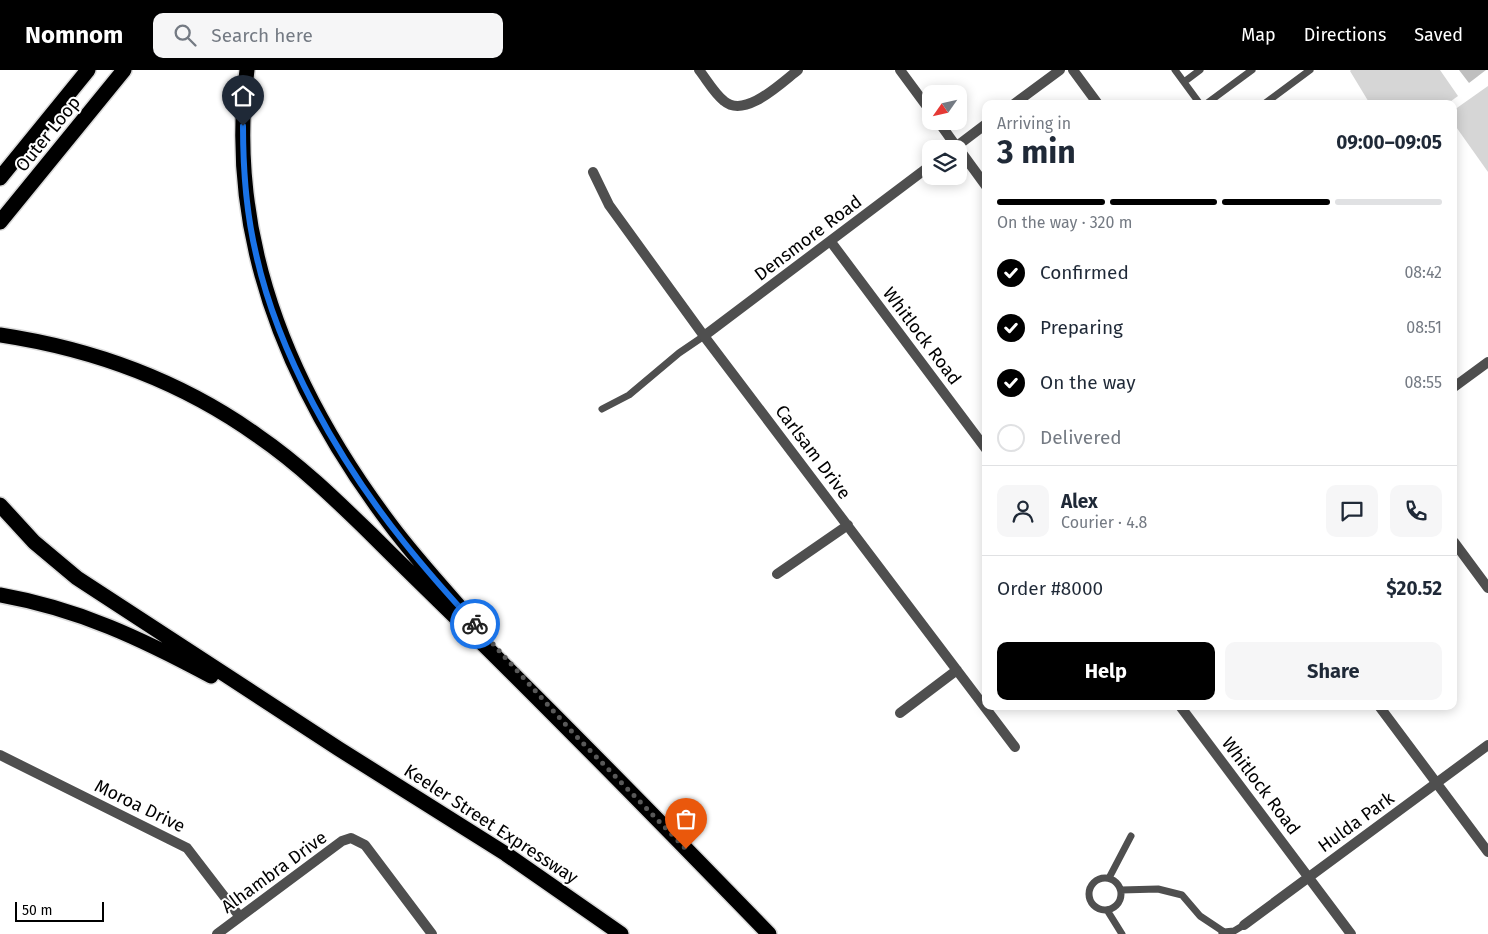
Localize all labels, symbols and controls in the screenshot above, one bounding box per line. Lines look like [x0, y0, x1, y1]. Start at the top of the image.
search box [153, 13, 503, 58]
text: Nomnom [25, 21, 123, 49]
icon: search [171, 21, 199, 49]
text: Search here [211, 24, 313, 47]
text: Map [1241, 24, 1276, 46]
text: Directions [1304, 24, 1386, 46]
text: Saved [1414, 24, 1463, 46]
pin [222, 75, 264, 126]
icon: home [229, 82, 257, 110]
north arrow [922, 85, 968, 130]
map controls [922, 85, 967, 185]
street label: Outer Loop [11, 92, 85, 176]
text: Arriving in [997, 114, 1071, 133]
text: 09:00–09:05 [1336, 131, 1442, 154]
text: 3 min [997, 133, 1076, 171]
button: layers [922, 140, 967, 185]
street label: Densmore Road [750, 190, 866, 286]
text: On the way · 320 m [997, 213, 1132, 232]
icon: check [997, 259, 1025, 287]
text: Confirmed [1040, 261, 1129, 284]
text: 08:42 [1404, 263, 1442, 282]
street label: Whitlock Road [878, 283, 966, 389]
icon: check [997, 314, 1025, 342]
text: Preparing [1040, 316, 1123, 339]
text: 08:51 [1406, 318, 1442, 337]
icon: check [997, 369, 1025, 397]
text: On the way [1040, 371, 1136, 394]
text: 08:55 [1404, 373, 1442, 392]
street label: Carlsam Drive [770, 401, 856, 503]
text: Delivered [1040, 426, 1122, 449]
button: person [997, 485, 1049, 537]
button: chat [1326, 485, 1378, 537]
button: phone [1390, 485, 1442, 537]
text: Alex [1061, 490, 1098, 513]
text: Courier · 4.8 [1061, 513, 1147, 532]
text: Order #8000 [997, 577, 1103, 600]
text: $20.52 [1386, 577, 1442, 600]
courier [450, 599, 500, 649]
icon: bike [461, 610, 489, 638]
button: Help [997, 642, 1215, 700]
button: Share [1225, 642, 1442, 700]
street label: Whitlock Road [1217, 733, 1305, 839]
street label: Keeler Street Expressway [400, 759, 582, 889]
street label: Moroa Drive [91, 775, 189, 837]
street label: Hulda Park [1314, 787, 1399, 857]
pin [665, 798, 707, 849]
icon: bag [672, 805, 700, 833]
street label: Alhambra Drive [217, 826, 331, 918]
scale bar [15, 899, 104, 922]
text: 50 m [22, 902, 53, 919]

